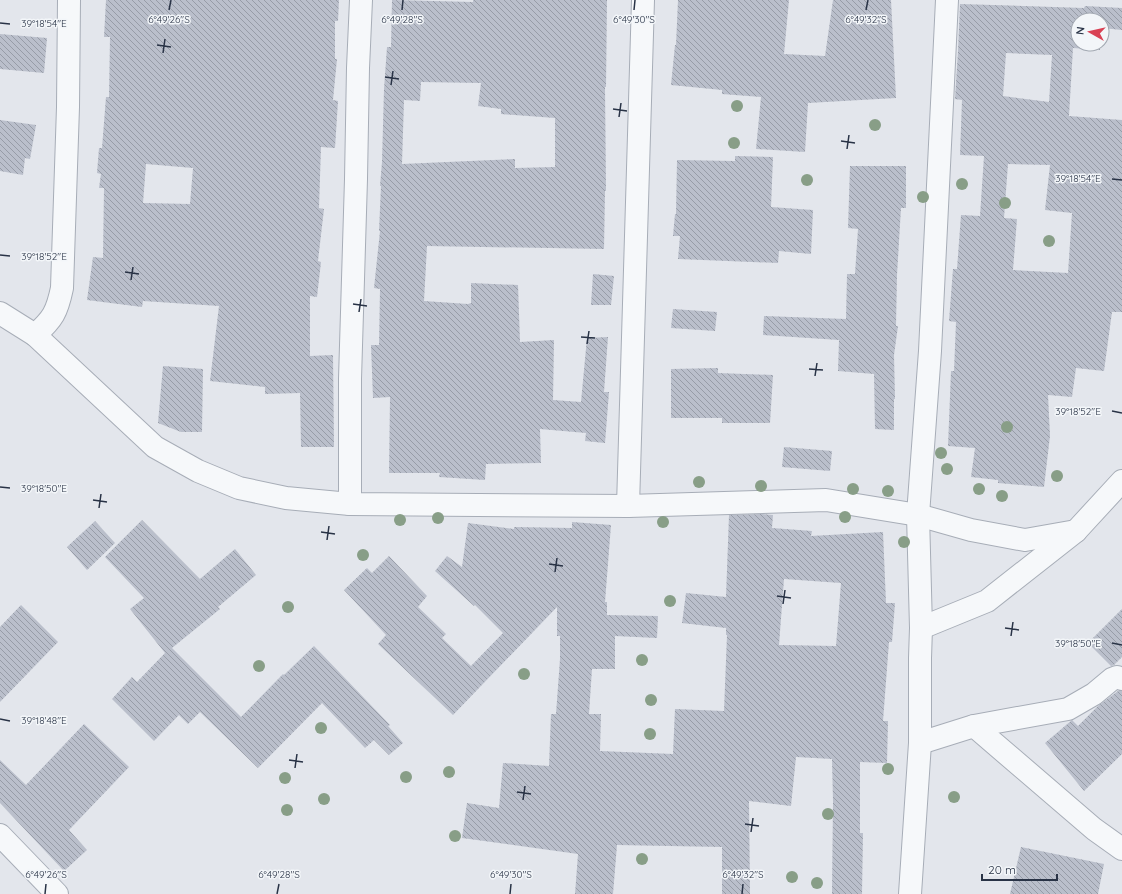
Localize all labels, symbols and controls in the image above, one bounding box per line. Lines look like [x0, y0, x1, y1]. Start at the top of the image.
north arrow [1070, 12, 1110, 52]
text: 6°49'26"S [148, 13, 190, 26]
text: 6°49'28"S [381, 13, 423, 26]
text: 6°49'30"S [613, 13, 655, 26]
text: 6°49'32"S [845, 13, 887, 26]
text: 39°18'54"E [21, 17, 67, 30]
text: N [1073, 26, 1088, 36]
text: 39°18'54"E [1055, 172, 1101, 185]
text: 39°18'52"E [21, 250, 67, 263]
text: 39°18'52"E [1055, 405, 1101, 418]
text: 39°18'50"E [21, 482, 67, 495]
text: 39°18'50"E [1055, 637, 1101, 650]
text: 39°18'48"E [21, 714, 67, 727]
scale bar [982, 856, 1057, 882]
text: 20 m [988, 862, 1016, 877]
text: 6°49'26"S [25, 868, 67, 881]
text: 6°49'28"S [258, 868, 300, 881]
text: 6°49'30"S [490, 868, 532, 881]
text: 6°49'32"S [722, 868, 764, 881]

